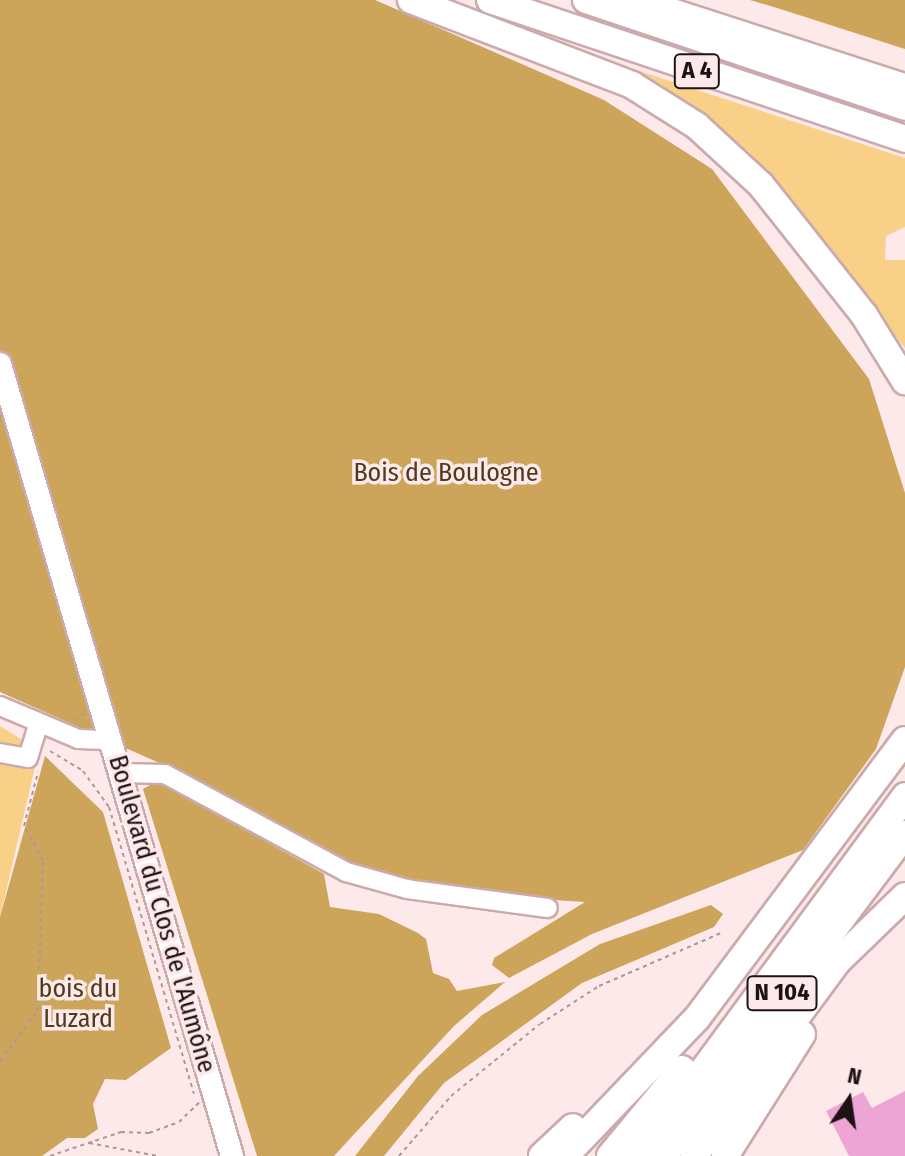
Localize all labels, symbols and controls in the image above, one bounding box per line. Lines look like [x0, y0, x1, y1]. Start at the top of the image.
road number: A 4 [673, 51, 721, 91]
park label: Bois de Boulogne [353, 457, 539, 489]
street label: Boulevard du Clos de l'Aumône [102, 752, 222, 1076]
park label: bois du Luzard [39, 973, 117, 1034]
road number: N 104 [746, 973, 818, 1013]
north arrow [809, 1060, 889, 1140]
text: N [845, 1061, 864, 1091]

